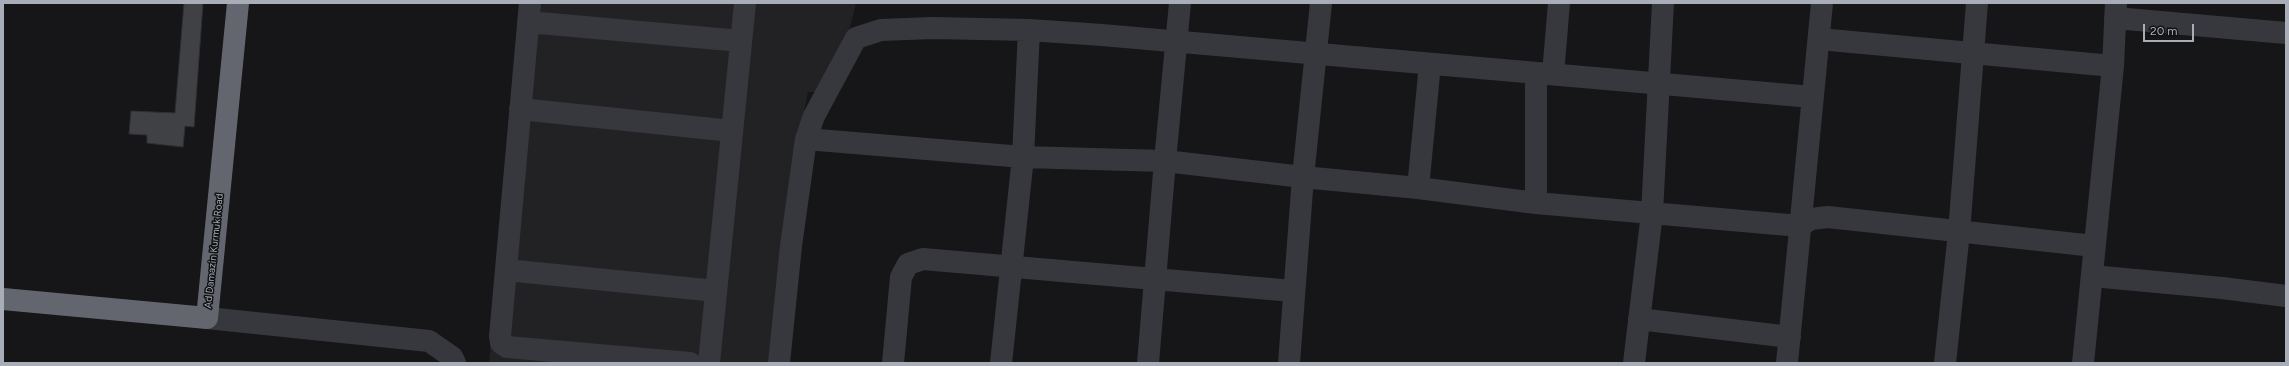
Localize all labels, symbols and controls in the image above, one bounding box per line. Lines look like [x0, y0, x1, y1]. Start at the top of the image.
scale bar [2145, 16, 2196, 42]
text: 20 m [2150, 24, 2178, 38]
street label: Ad Damazin Kurmuk Road [202, 193, 226, 309]

